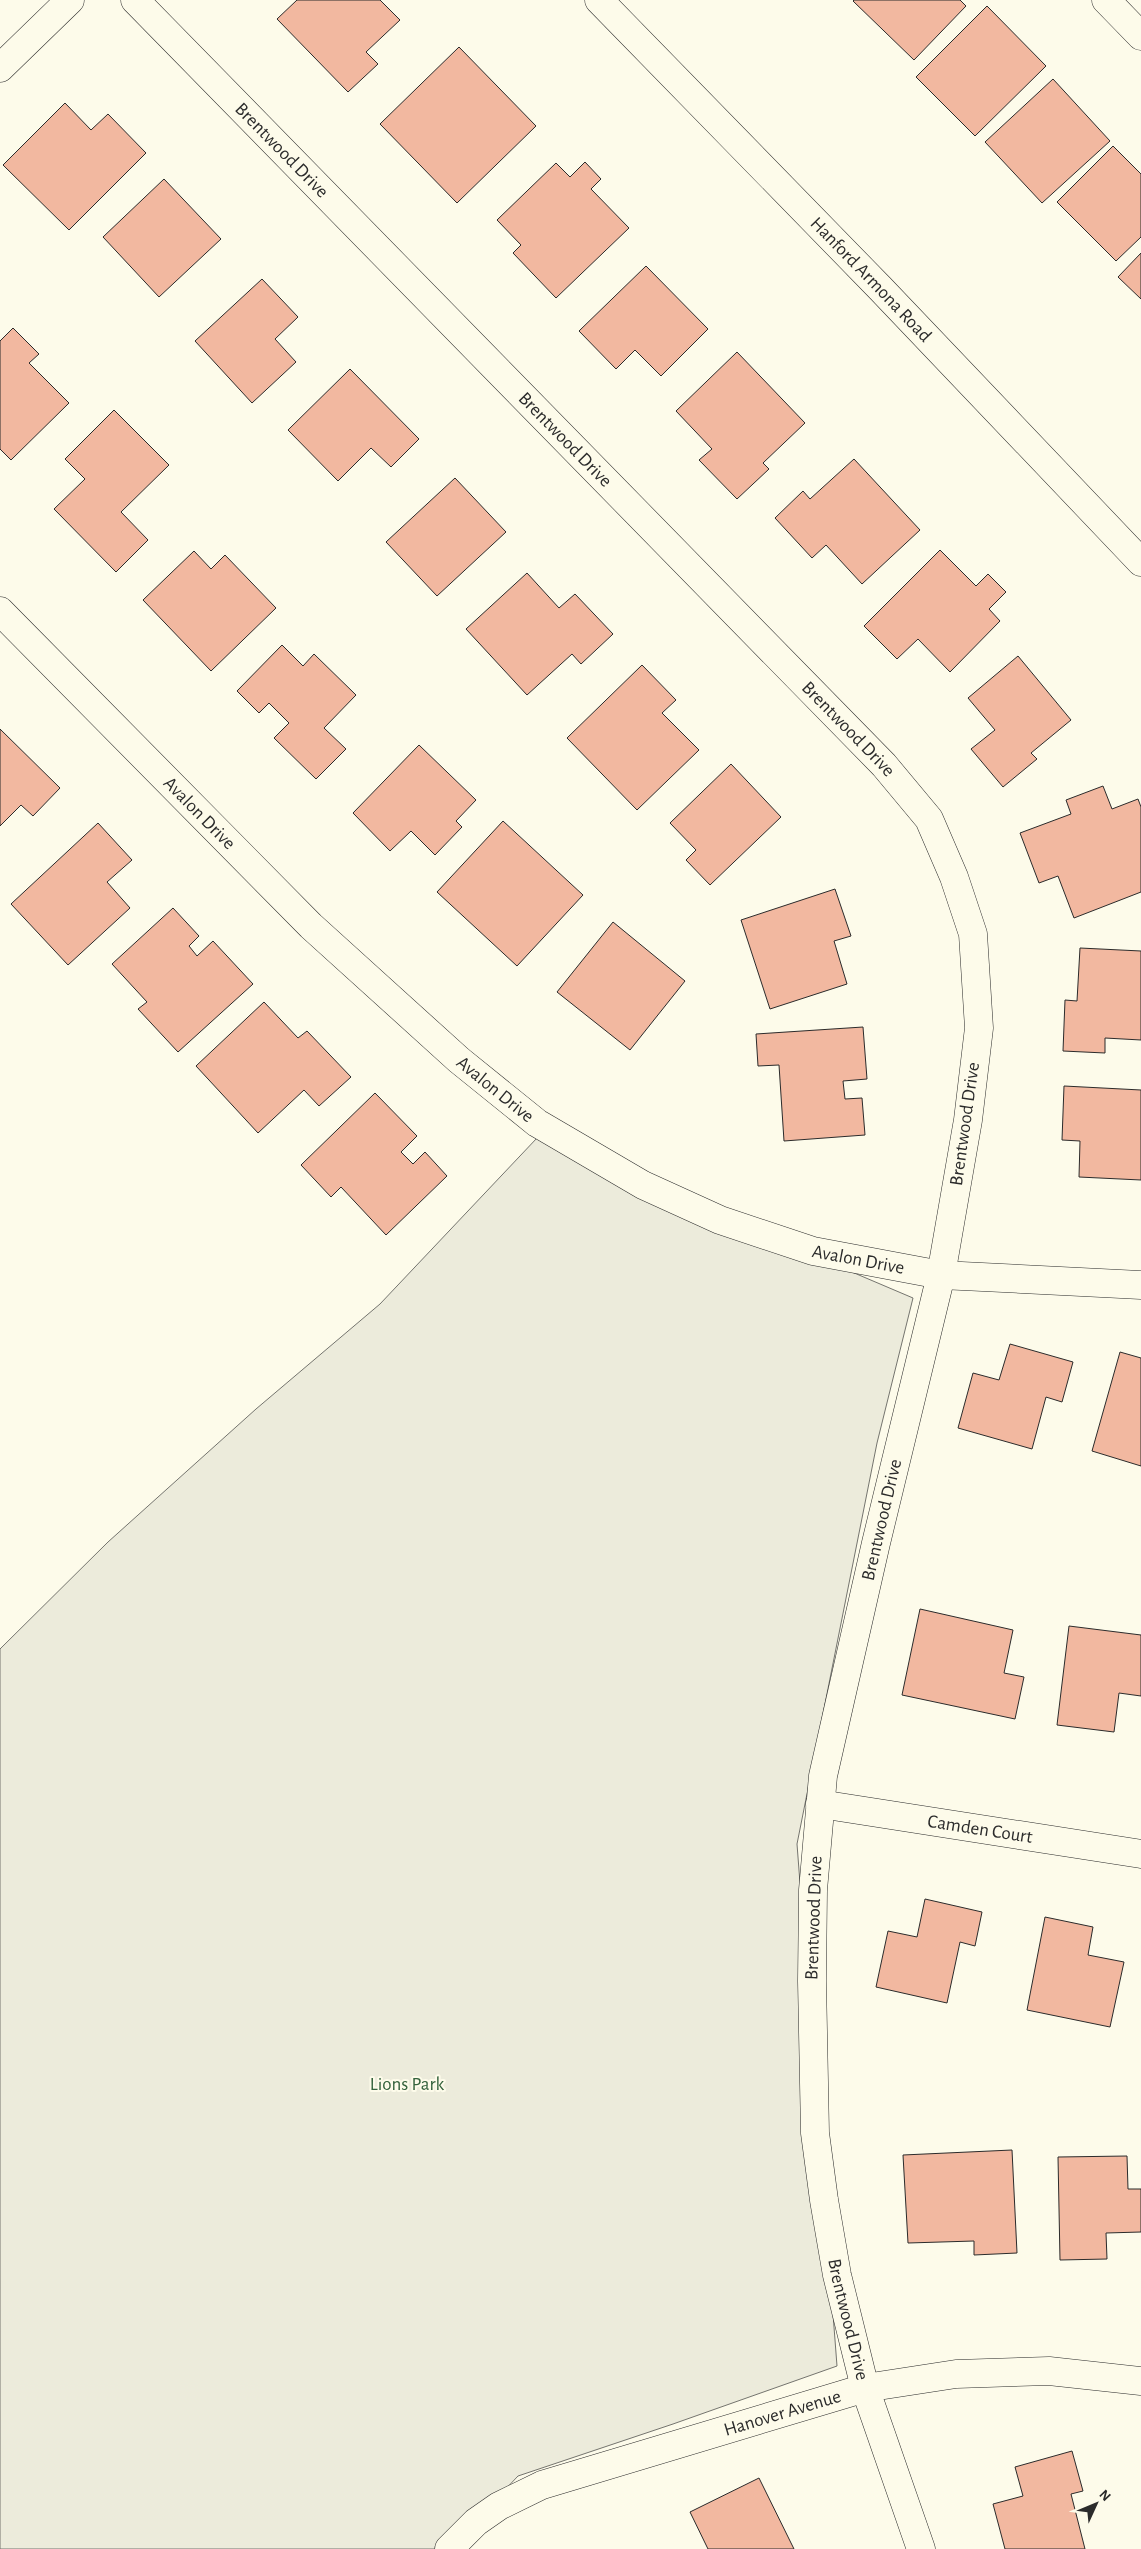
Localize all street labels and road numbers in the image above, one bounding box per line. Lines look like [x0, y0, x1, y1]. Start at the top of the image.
street label: Brentwood Drive [232, 99, 332, 201]
street label: Hanford Armona Road [807, 213, 935, 346]
street label: Brentwood Drive [515, 388, 616, 491]
street label: Brentwood Drive [798, 678, 899, 780]
street label: Avalon Drive [160, 773, 239, 853]
street label: Avalon Drive [453, 1053, 538, 1126]
street label: Brentwood Drive [947, 1061, 983, 1187]
street label: Avalon Drive [811, 1242, 906, 1277]
street label: Brentwood Drive [859, 1457, 905, 1583]
street label: Camden Court [926, 1811, 1034, 1846]
street label: Brentwood Drive [802, 1855, 826, 1981]
street label: Brentwood Drive [825, 2257, 872, 2382]
street label: Hanover Avenue [721, 2386, 843, 2439]

